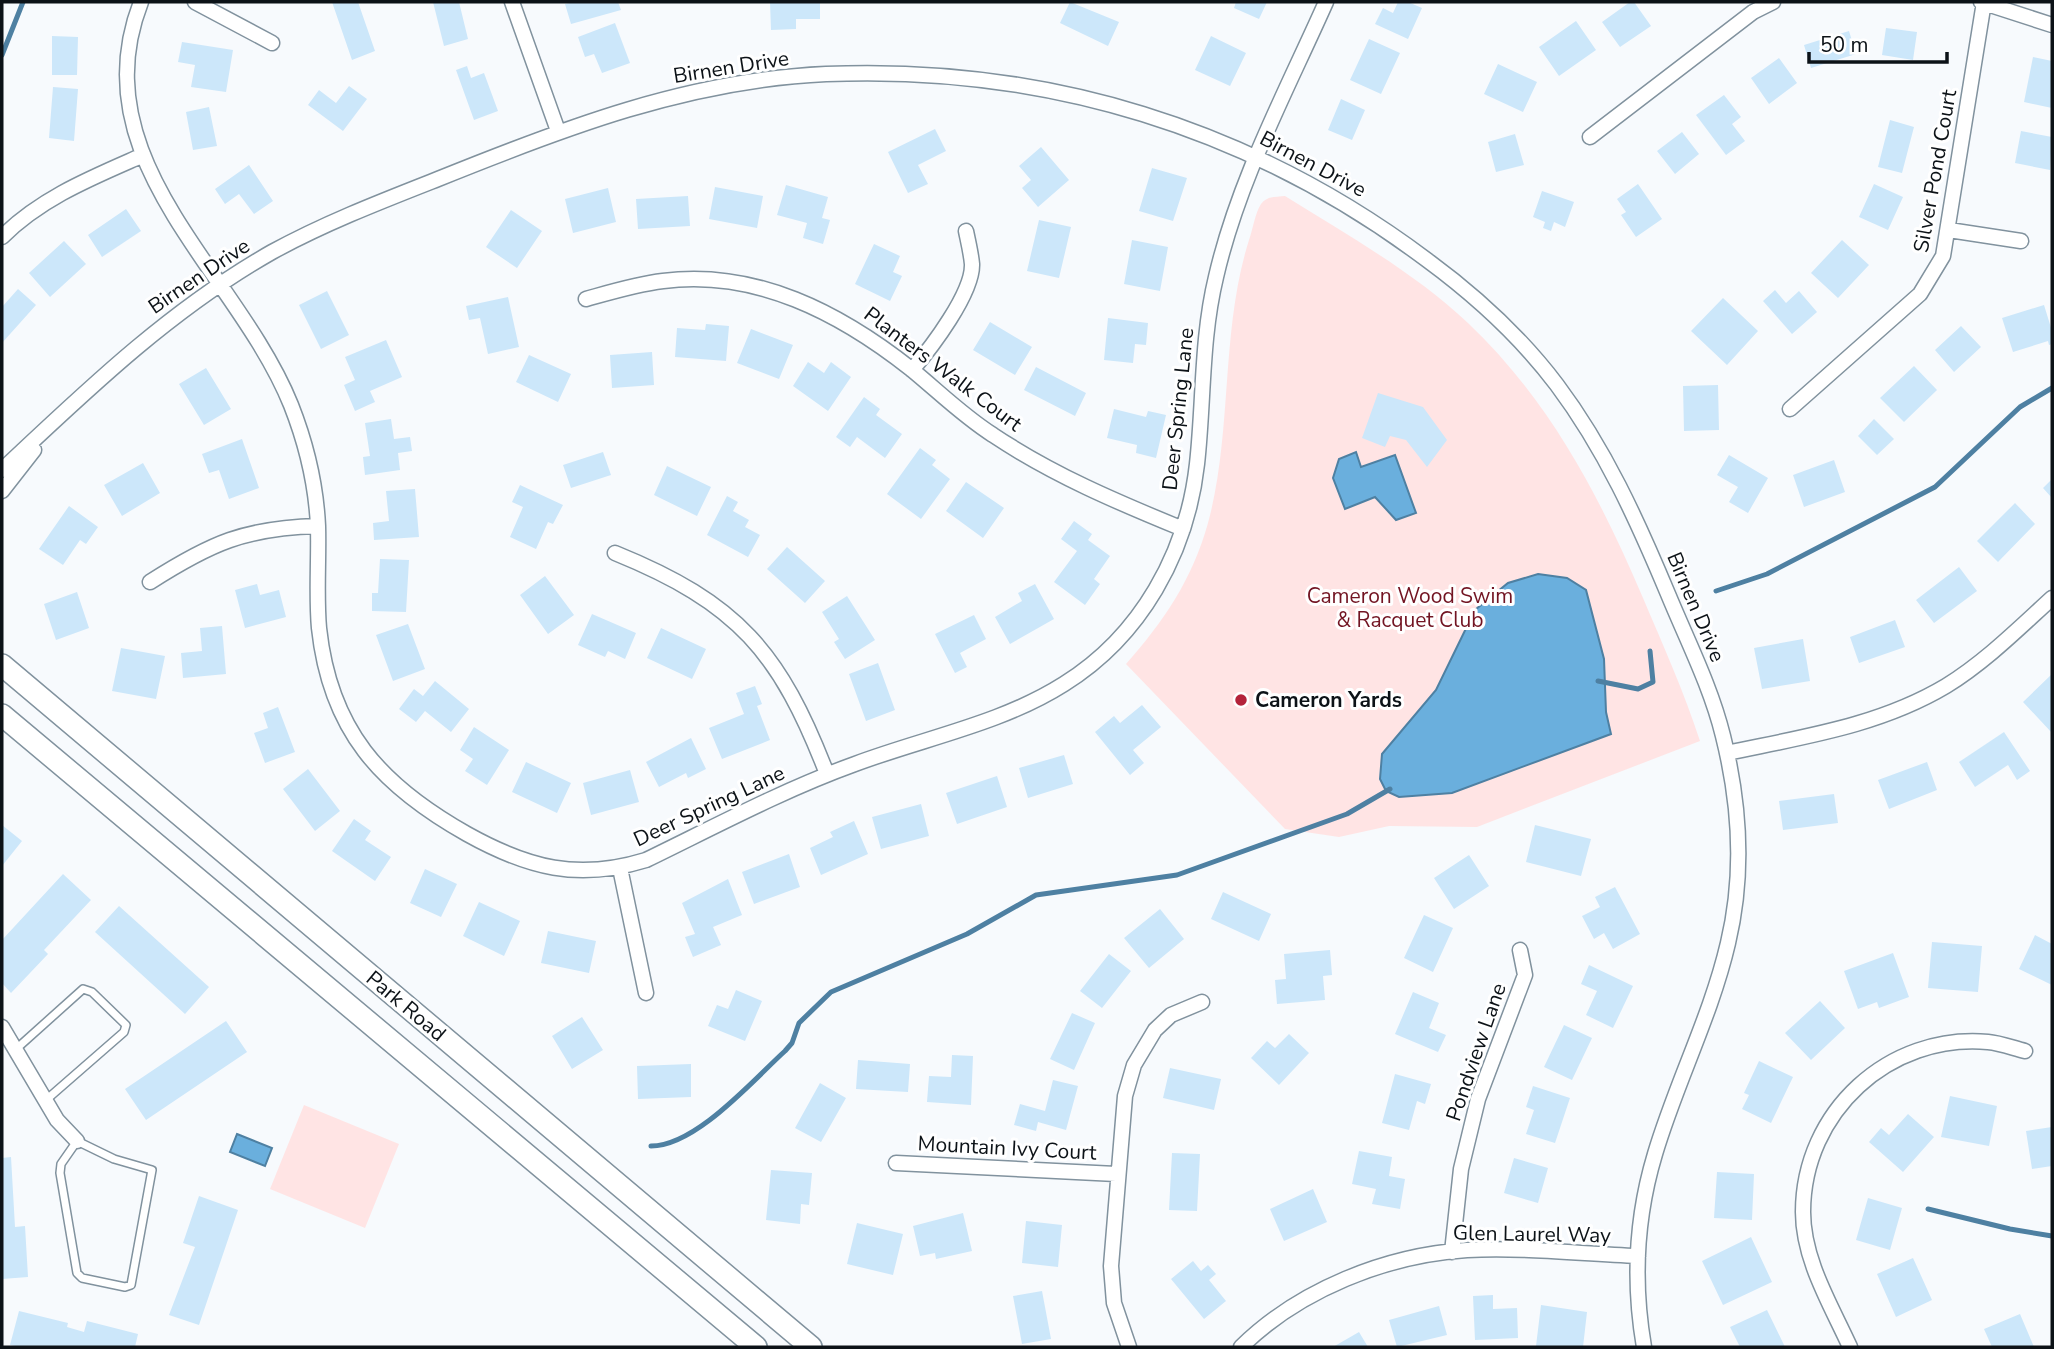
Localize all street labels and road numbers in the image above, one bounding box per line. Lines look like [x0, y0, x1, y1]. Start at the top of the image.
street label: Birnen Drive [671, 44, 791, 90]
street label: Silver Pond Court [1907, 87, 1963, 255]
street label: Birnen Drive [1255, 124, 1371, 204]
street label: Birnen Drive [143, 232, 255, 320]
street label: Planters Walk Court [858, 300, 1028, 438]
street label: Deer Spring Lane [1156, 326, 1200, 492]
street label: Birnen Drive [1660, 548, 1732, 666]
street label: Deer Spring Lane [629, 759, 789, 853]
street label: Park Road [360, 964, 452, 1048]
street label: Pondview Lane [1439, 979, 1513, 1125]
street label: Mountain Ivy Court [917, 1129, 1098, 1167]
street label: Glen Laurel Way [1453, 1219, 1611, 1249]

